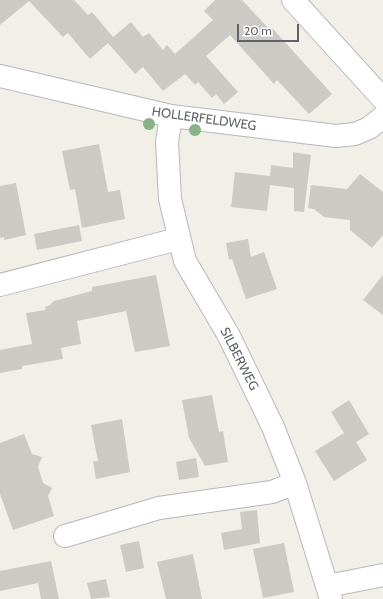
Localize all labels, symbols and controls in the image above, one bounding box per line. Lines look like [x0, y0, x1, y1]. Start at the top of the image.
scale bar [239, 16, 301, 42]
text: 20 m [244, 23, 272, 38]
street label: HOLLERFELDWEG [151, 104, 257, 134]
street label: SILBERWEG [217, 325, 261, 393]

